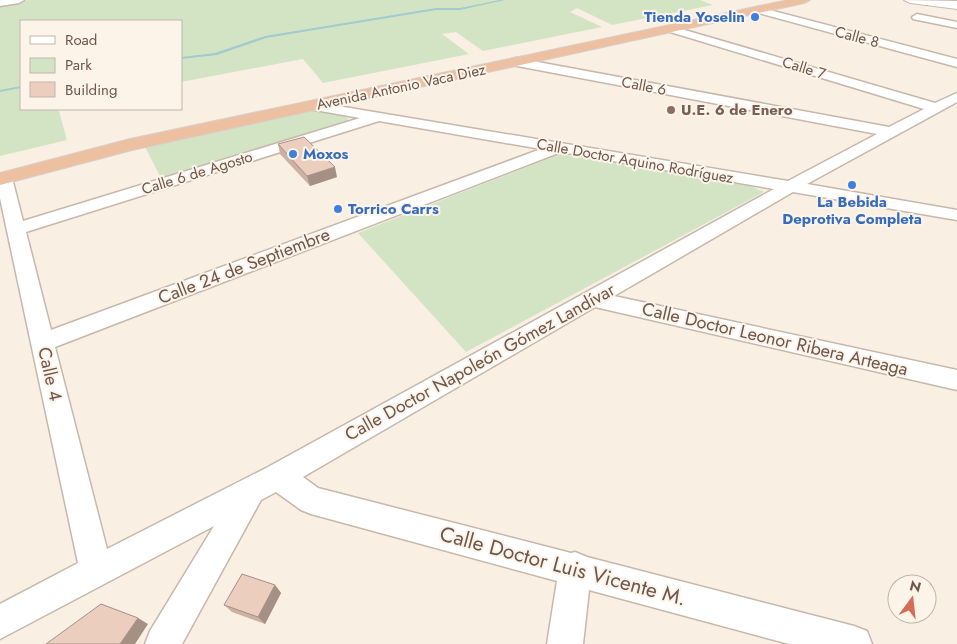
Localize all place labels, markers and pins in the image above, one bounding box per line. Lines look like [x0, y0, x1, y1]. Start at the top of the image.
place label: Tienda Yoselin [644, 6, 745, 28]
marker: Tienda Yoselin [749, 11, 761, 23]
place label: U.E. 6 de Enero [681, 99, 793, 121]
marker: U.E. 6 de Enero [665, 104, 677, 116]
place label: Moxos [303, 143, 349, 165]
marker: Moxos [287, 148, 299, 160]
marker: La Bebida Deprotiva Completa [846, 179, 858, 191]
place label: La Bebida Deprotiva Completa [782, 191, 922, 230]
place label: Torrico Carrs [348, 198, 439, 220]
marker: Torrico Carrs [332, 203, 344, 215]

